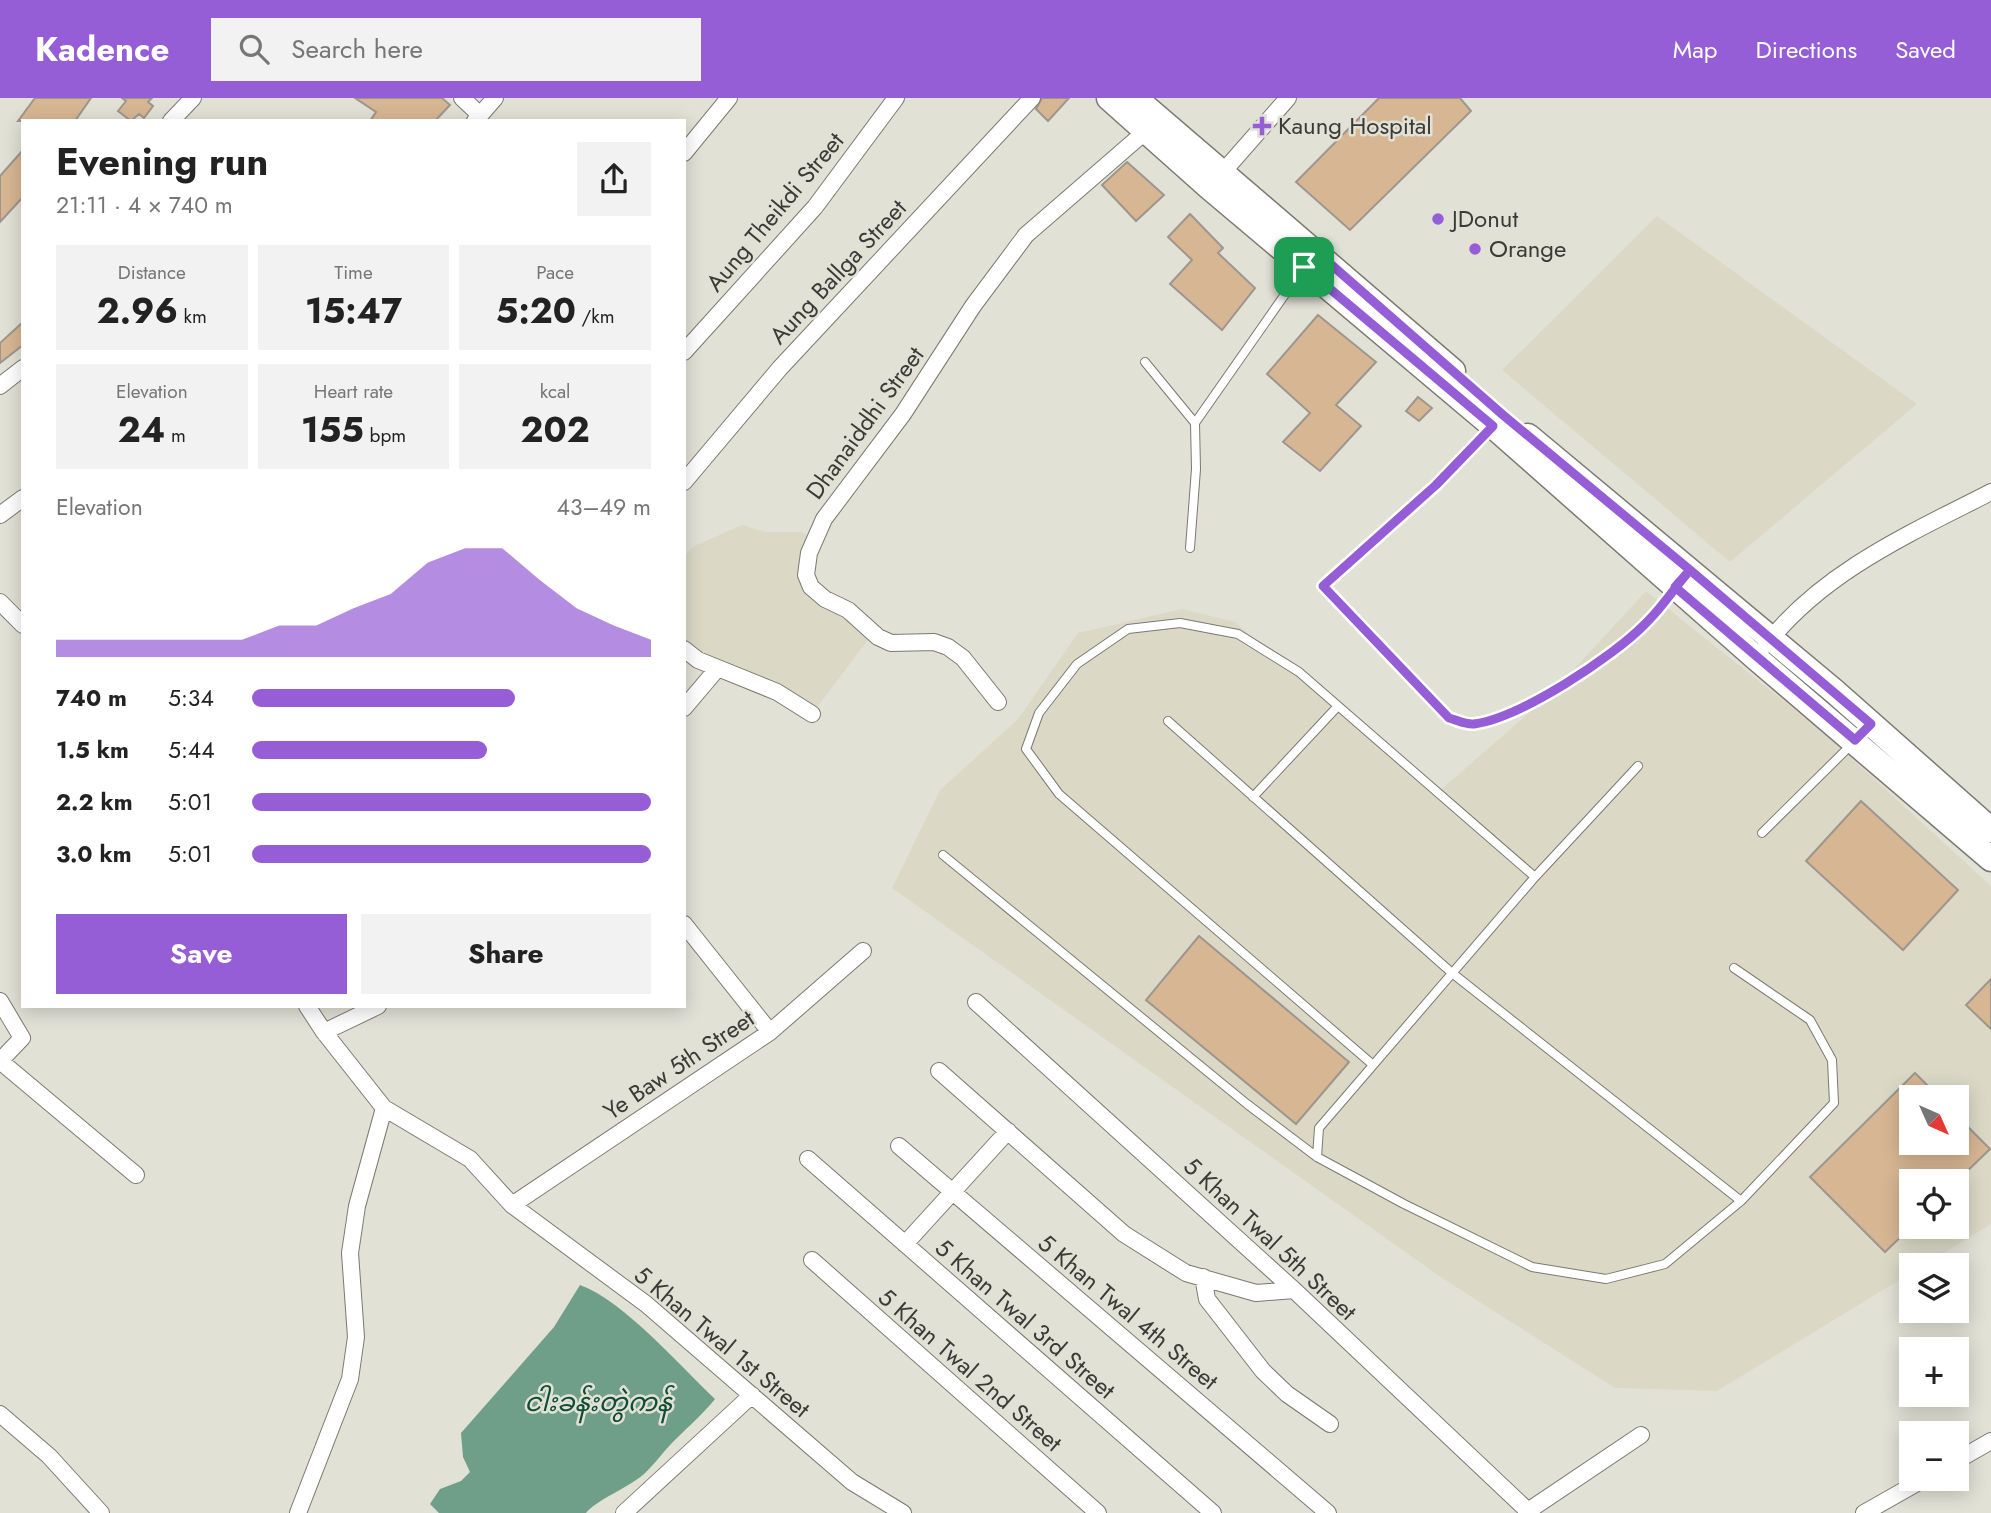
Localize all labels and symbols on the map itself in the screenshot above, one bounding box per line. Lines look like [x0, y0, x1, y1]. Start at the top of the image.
place label: Kaung Hospital [1278, 108, 1432, 143]
marker: Kaung Hospital [1252, 116, 1272, 136]
street label: Aung Theikdi Street [697, 124, 852, 299]
street label: Aung Ballga Street [761, 191, 914, 352]
place label: JDonut [1449, 201, 1518, 236]
marker: JDonut [1430, 211, 1446, 227]
place label: Orange [1489, 231, 1566, 266]
pin [1274, 237, 1334, 297]
marker: Orange [1467, 241, 1483, 257]
street label: Dhanaiddhi Street [797, 339, 932, 506]
street label: Ye Baw 5th Street [596, 1001, 761, 1128]
north arrow [1899, 1085, 1969, 1155]
street label: 5 Khan Twal 5th Street [1176, 1149, 1365, 1329]
street label: 5 Khan Twal 4th Street [1030, 1226, 1226, 1398]
street label: 5 Khan Twal 3rd Street [928, 1230, 1123, 1407]
street label: 5 Khan Twal 1st Street [627, 1258, 818, 1426]
street label: 5 Khan Twal 2nd Street [871, 1280, 1070, 1460]
water label: ငါးခန်းတွဲကန် [524, 1383, 676, 1424]

